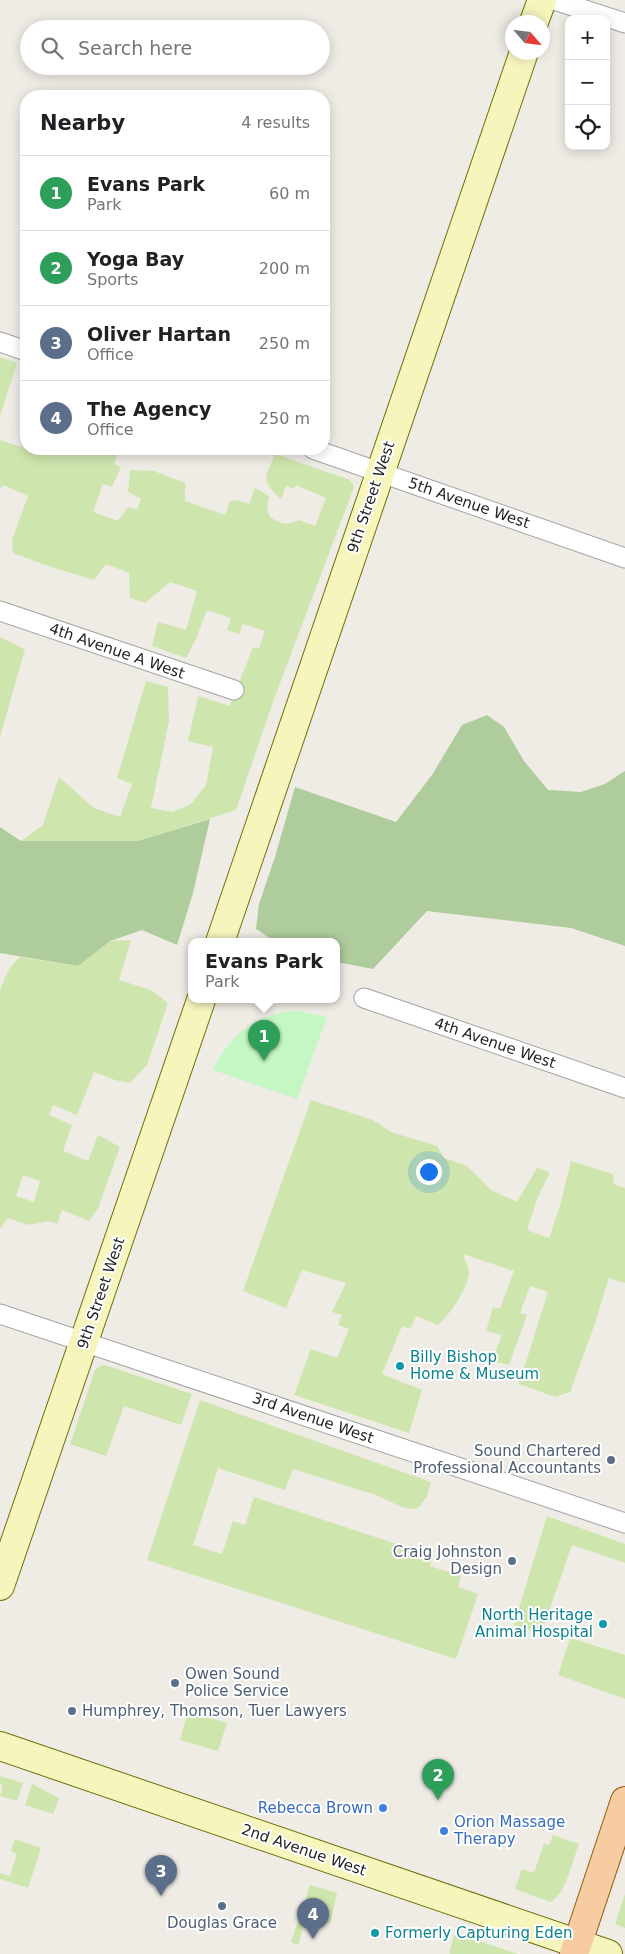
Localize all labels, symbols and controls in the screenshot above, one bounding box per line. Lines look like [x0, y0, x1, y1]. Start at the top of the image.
north arrow [505, 15, 550, 60]
map controls [565, 15, 610, 150]
button: + [565, 15, 610, 60]
search box [20, 20, 330, 75]
icon: search [38, 34, 66, 62]
text: Search here [78, 37, 192, 59]
button: − [565, 60, 610, 105]
button: locate [565, 105, 610, 150]
text: Nearby [40, 111, 125, 135]
text: 4 results [241, 113, 310, 132]
text: Evans Park [87, 173, 205, 195]
text: 1 [50, 184, 62, 203]
text: 60 m [269, 184, 310, 203]
text: Park [87, 195, 122, 214]
text: Yoga Bay [87, 248, 184, 270]
text: 2 [50, 259, 62, 278]
text: 200 m [259, 259, 310, 278]
text: Sports [87, 270, 138, 289]
text: Oliver Hartan [87, 323, 231, 345]
text: 3 [50, 334, 62, 353]
text: 250 m [259, 334, 310, 353]
text: Office [87, 345, 134, 364]
text: The Agency [87, 398, 211, 420]
text: 4 [50, 409, 62, 428]
text: 250 m [259, 409, 310, 428]
text: Office [87, 420, 134, 439]
street label: 9th Street West [343, 439, 399, 555]
street label: 5th Avenue West [406, 474, 532, 532]
street label: 4th Avenue A West [47, 619, 187, 683]
popup [188, 938, 340, 1003]
text: Evans Park [205, 950, 323, 972]
text: Park [205, 972, 240, 991]
street label: 4th Avenue West [432, 1014, 558, 1072]
pin: 1 [248, 1020, 280, 1061]
your location [416, 1159, 442, 1185]
street label: 9th Street West [73, 1235, 129, 1351]
place label: Billy Bishop Home & Museum [410, 1348, 539, 1383]
marker: Billy Bishop Home & Museum [394, 1360, 406, 1372]
street label: 3rd Avenue West [250, 1389, 376, 1447]
place label: Sound Chartered Professional Accountants [413, 1442, 601, 1477]
marker: Sound Chartered Professional Accountants [605, 1454, 617, 1466]
place label: Craig Johnston Design [393, 1543, 502, 1578]
marker: Craig Johnston Design [506, 1555, 518, 1567]
place label: North Heritage Animal Hospital [475, 1606, 593, 1641]
marker: North Heritage Animal Hospital [597, 1618, 609, 1630]
place label: Owen Sound Police Service [185, 1665, 289, 1700]
marker: Owen Sound Police Service [169, 1677, 181, 1689]
place label: Humphrey, Thomson, Tuer Lawyers [82, 1702, 347, 1720]
marker: Humphrey, Thomson, Tuer Lawyers [66, 1705, 78, 1717]
pin: 2 [422, 1759, 454, 1800]
place label: Rebecca Brown [258, 1799, 373, 1817]
marker: Rebecca Brown [377, 1802, 389, 1814]
place label: Orion Massage Therapy [453, 1813, 565, 1848]
street label: 2nd Avenue West [239, 1820, 369, 1880]
marker: Orion Massage Therapy [438, 1825, 450, 1837]
pin: 3 [145, 1855, 177, 1896]
pin: 4 [297, 1898, 329, 1939]
marker: Douglas Grace [216, 1900, 228, 1912]
place label: Douglas Grace [167, 1914, 277, 1932]
place label: Formerly Capturing Eden [385, 1924, 572, 1942]
marker: Formerly Capturing Eden [369, 1927, 381, 1939]

